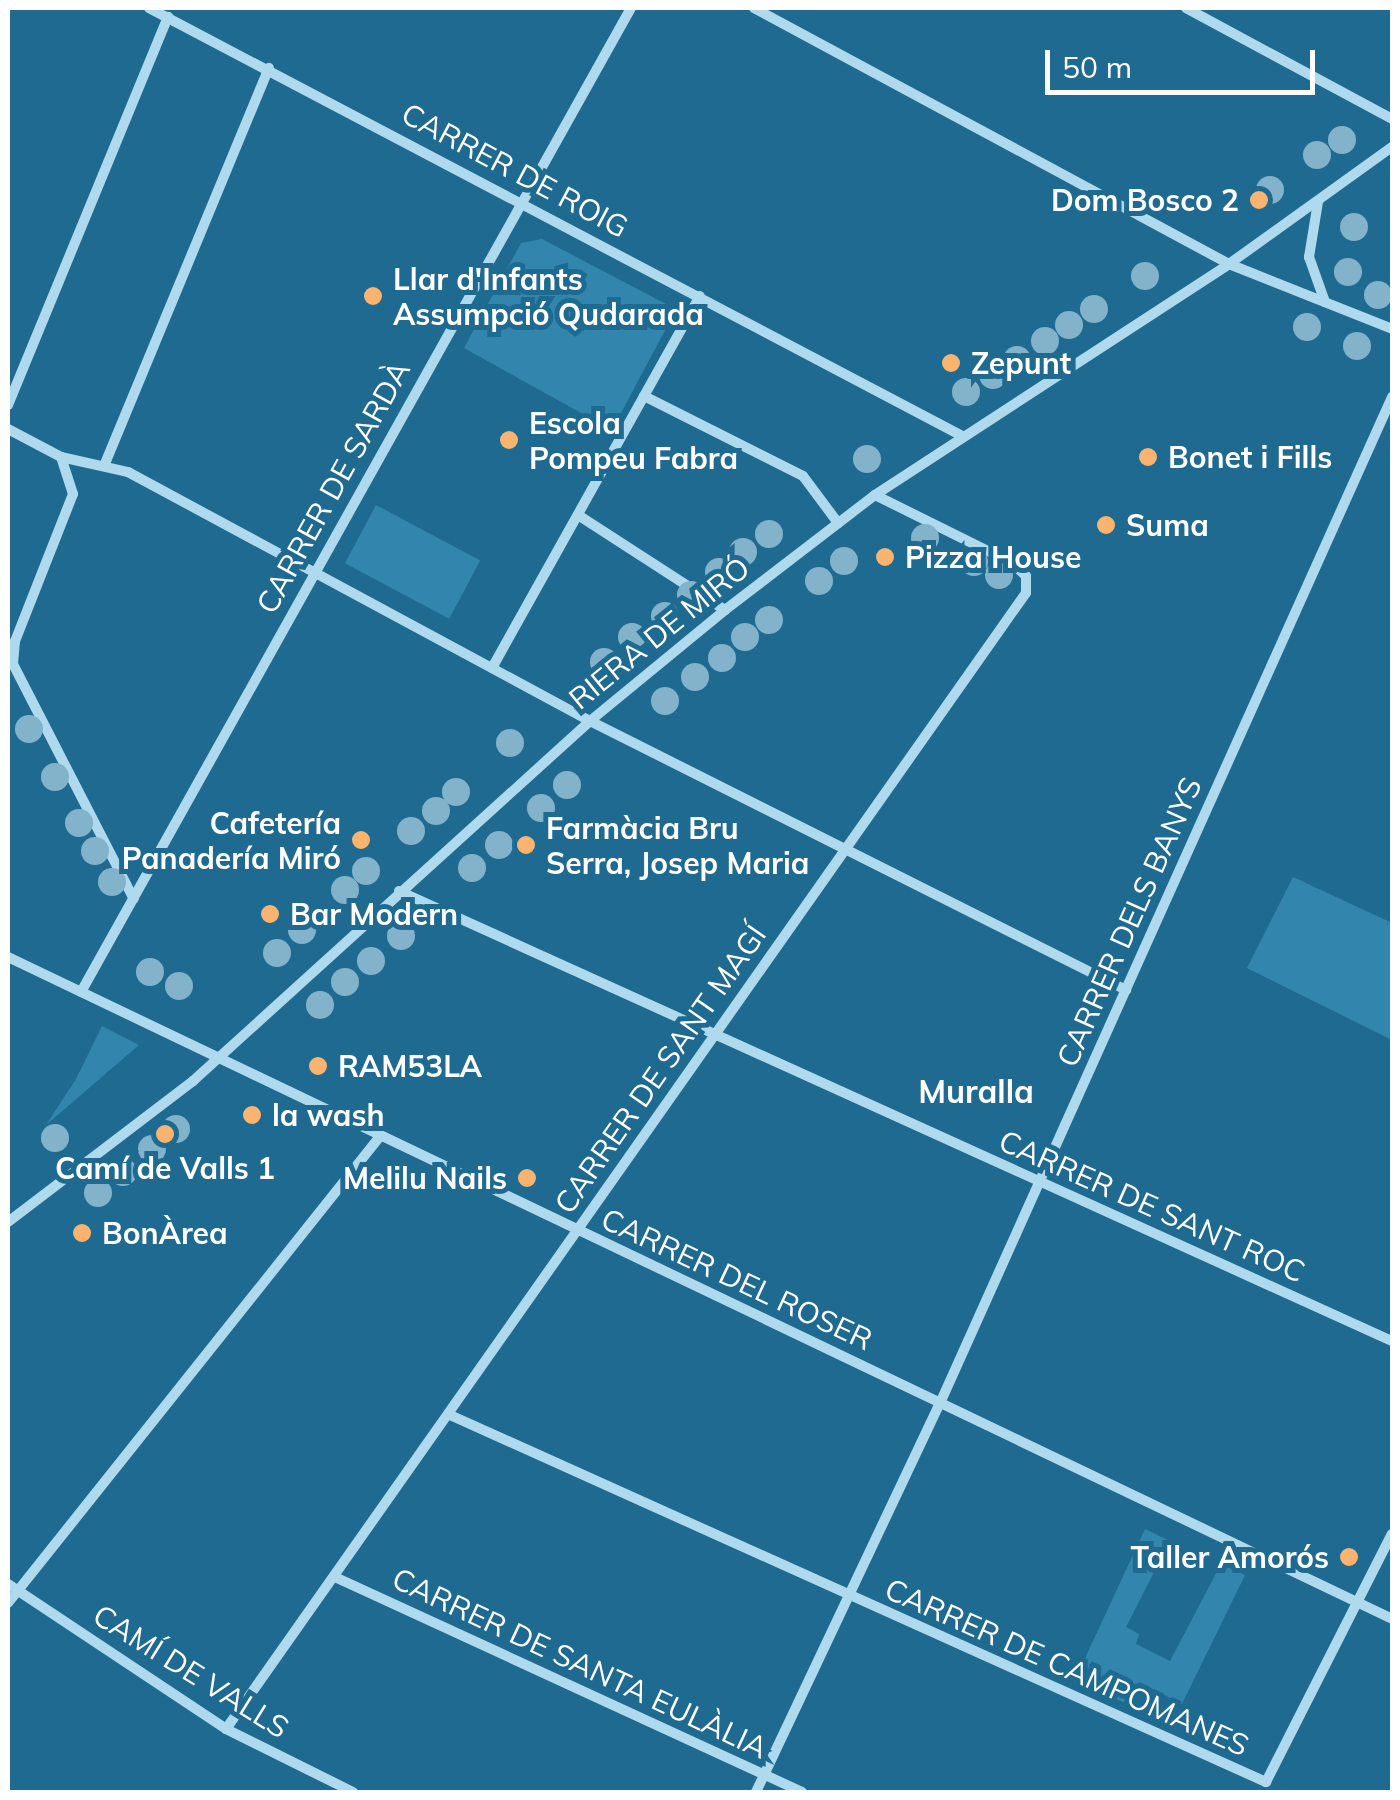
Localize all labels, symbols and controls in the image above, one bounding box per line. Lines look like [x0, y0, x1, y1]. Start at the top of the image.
scale bar [1050, 30, 1320, 92]
text: 50 m [1062, 48, 1132, 86]
street label: CARRER DE ROIG [396, 95, 634, 245]
place label: Dom Bosco 2 [1051, 182, 1239, 218]
marker: Dom Bosco 2 [1248, 189, 1270, 211]
place label: Llar d'Infants Assumpció Qudarada [393, 261, 704, 332]
marker: Llar d'Infants Assumpció Qudarada [362, 285, 384, 307]
place label: Zepunt [971, 345, 1071, 381]
marker: Zepunt [940, 352, 962, 374]
street label: CARRER DE SARDÀ [249, 354, 417, 620]
place label: Escola Pompeu Fabra [529, 405, 738, 476]
marker: Escola Pompeu Fabra [498, 429, 520, 451]
place label: Bonet i Fills [1168, 439, 1332, 475]
marker: Bonet i Fills [1137, 446, 1159, 468]
place label: Suma [1126, 507, 1209, 543]
marker: Suma [1095, 514, 1117, 536]
place label: Pizza House [905, 539, 1081, 575]
marker: Pizza House [874, 546, 896, 568]
street label: RIERA DE MIRÓ [562, 549, 756, 717]
street label: CARRER DELS BANYS [1049, 772, 1209, 1072]
place label: Cafetería Panadería Miró [122, 805, 341, 876]
place label: Farmàcia Bru Serra, Josep Maria [546, 810, 809, 880]
marker: Cafetería Panadería Miró [350, 829, 372, 851]
marker: Farmàcia Bru Serra, Josep Maria [515, 834, 537, 856]
place label: Bar Modern [290, 896, 458, 932]
marker: Bar Modern [259, 903, 281, 925]
street label: CARRER DE SANT MAGÍ [547, 918, 773, 1220]
place label: RAM53LA [338, 1048, 482, 1084]
marker: RAM53LA [307, 1055, 329, 1077]
district label: Muralla [918, 1072, 1034, 1110]
place label: la wash [272, 1097, 385, 1133]
marker: la wash [241, 1104, 263, 1126]
street label: CARRER DE SANT ROC [993, 1122, 1311, 1290]
marker: Camí de Valls 1 [154, 1123, 176, 1145]
place label: Camí de Valls 1 [55, 1150, 275, 1186]
place label: Melilu Nails [343, 1160, 507, 1196]
marker: Melilu Nails [516, 1167, 538, 1189]
street label: CARRER DEL ROSER [596, 1200, 878, 1358]
place label: BonÀrea [102, 1215, 228, 1251]
marker: BonÀrea [71, 1222, 93, 1244]
place label: Taller Amorós [1130, 1539, 1329, 1575]
marker: Taller Amorós [1338, 1546, 1360, 1568]
street label: CARRER DE SANTA EULÀLIA [387, 1560, 773, 1766]
street label: CARRER DE CAMPOMANES [880, 1570, 1254, 1764]
street label: CAMÍ DE VALLS [87, 1597, 295, 1745]

